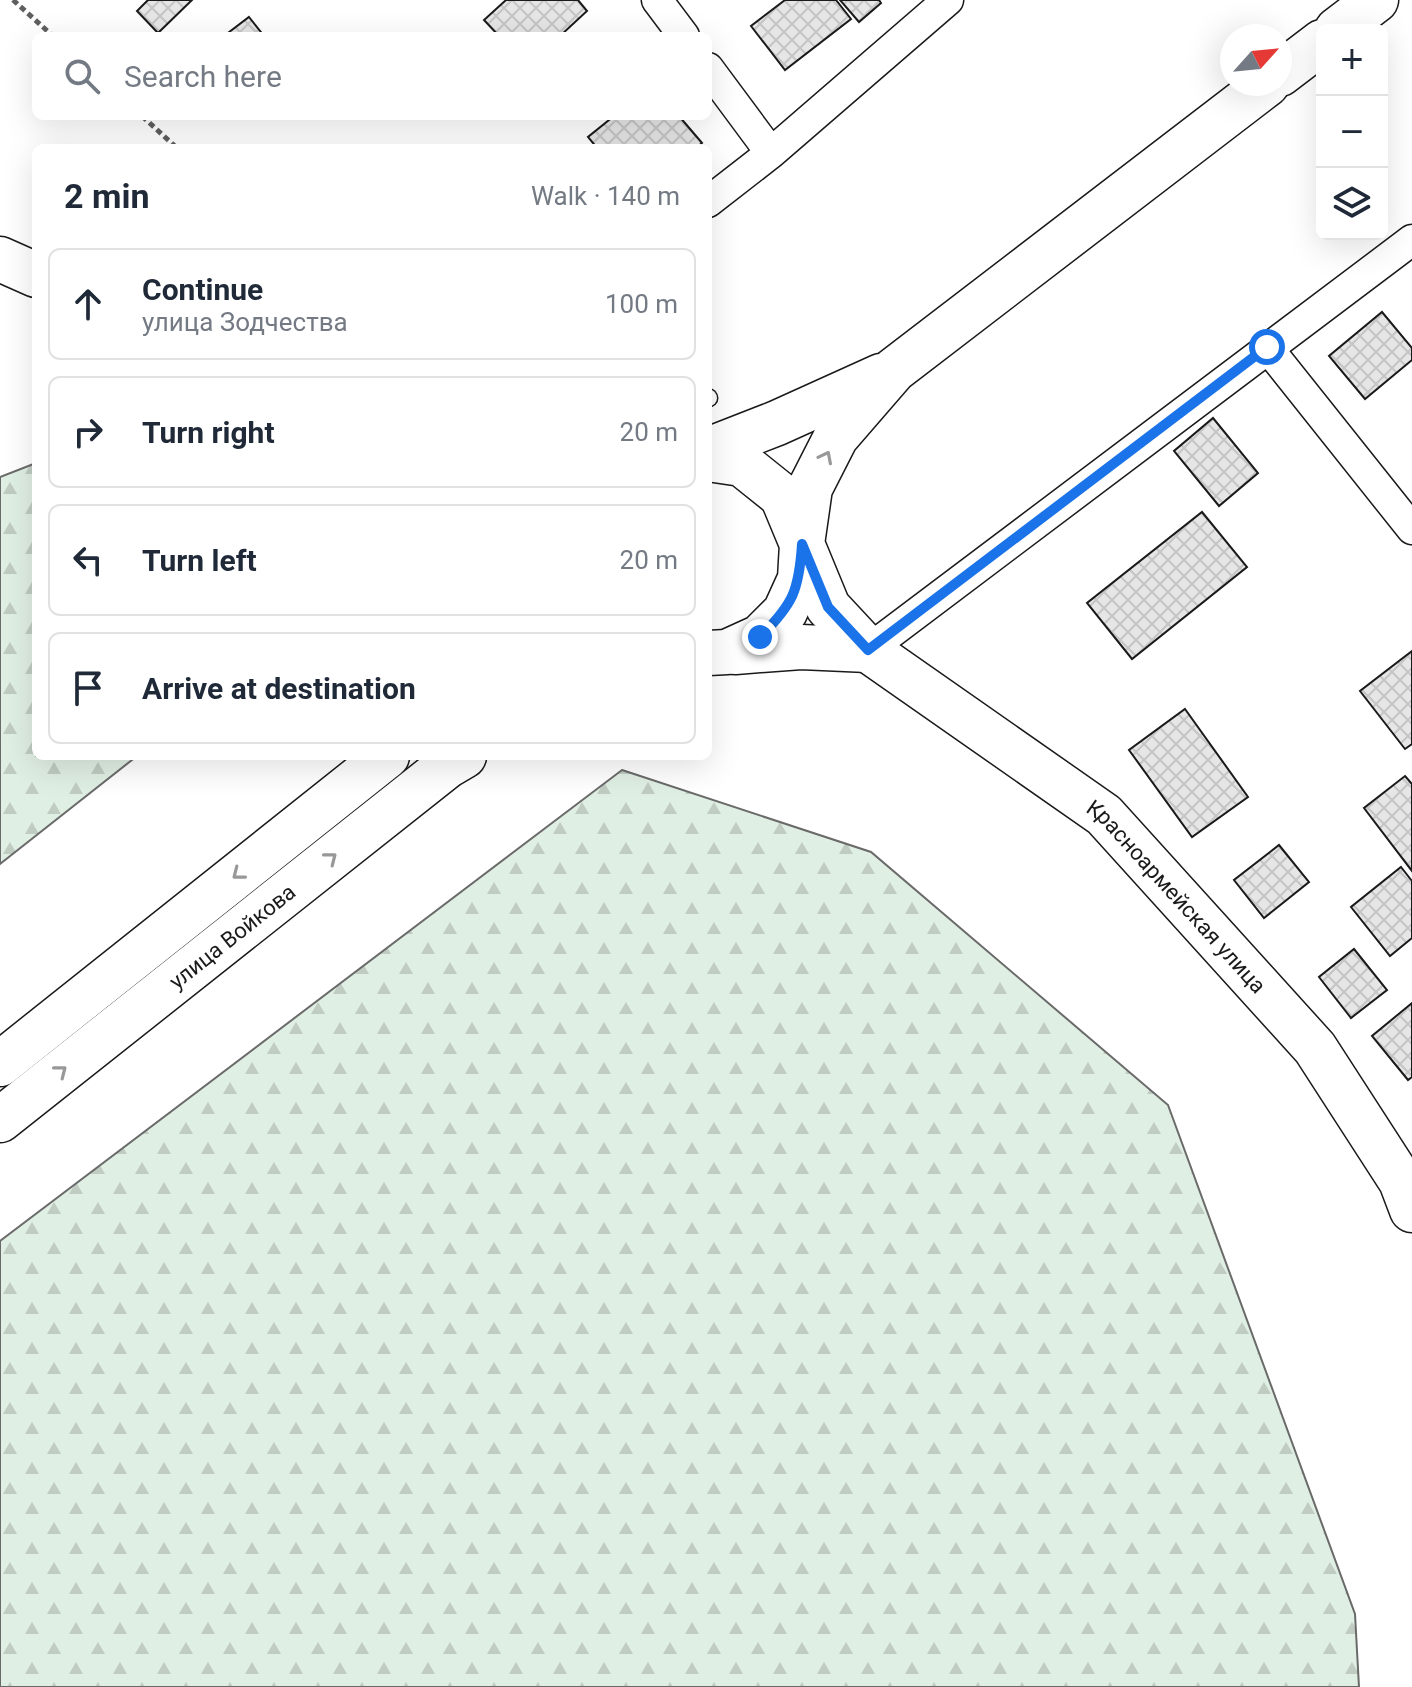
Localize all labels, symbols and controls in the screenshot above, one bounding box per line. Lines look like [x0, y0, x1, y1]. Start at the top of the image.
north arrow [1220, 24, 1292, 96]
map controls [1316, 24, 1388, 240]
button: + [1316, 24, 1388, 96]
search box [32, 32, 712, 120]
icon: search [60, 54, 104, 98]
text: Search here [124, 59, 282, 94]
button: − [1316, 96, 1388, 168]
button: layers [1316, 168, 1388, 240]
text: 2 min [64, 176, 149, 216]
text: Walk · 140 m [531, 181, 680, 211]
text: Continue [142, 272, 263, 307]
icon: ahead [66, 282, 110, 326]
text: 100 m [605, 289, 678, 319]
text: улица Зодчества [142, 307, 348, 337]
route start [1249, 329, 1285, 365]
icon: right [66, 410, 110, 454]
text: Turn right [142, 415, 275, 450]
text: 20 m [620, 417, 678, 447]
one-way arrow [816, 451, 831, 466]
icon: left [66, 538, 110, 582]
text: Turn left [142, 543, 257, 578]
text: 20 m [620, 545, 678, 575]
route end [742, 619, 778, 655]
icon: arrive [66, 666, 110, 710]
text: Arrive at destination [142, 671, 416, 706]
street label: Красноармейская улица [1082, 795, 1271, 998]
one-way arrow [322, 853, 336, 868]
one-way arrow [233, 865, 248, 879]
street label: улица Войкова [164, 879, 300, 994]
one-way arrow [52, 1067, 67, 1081]

